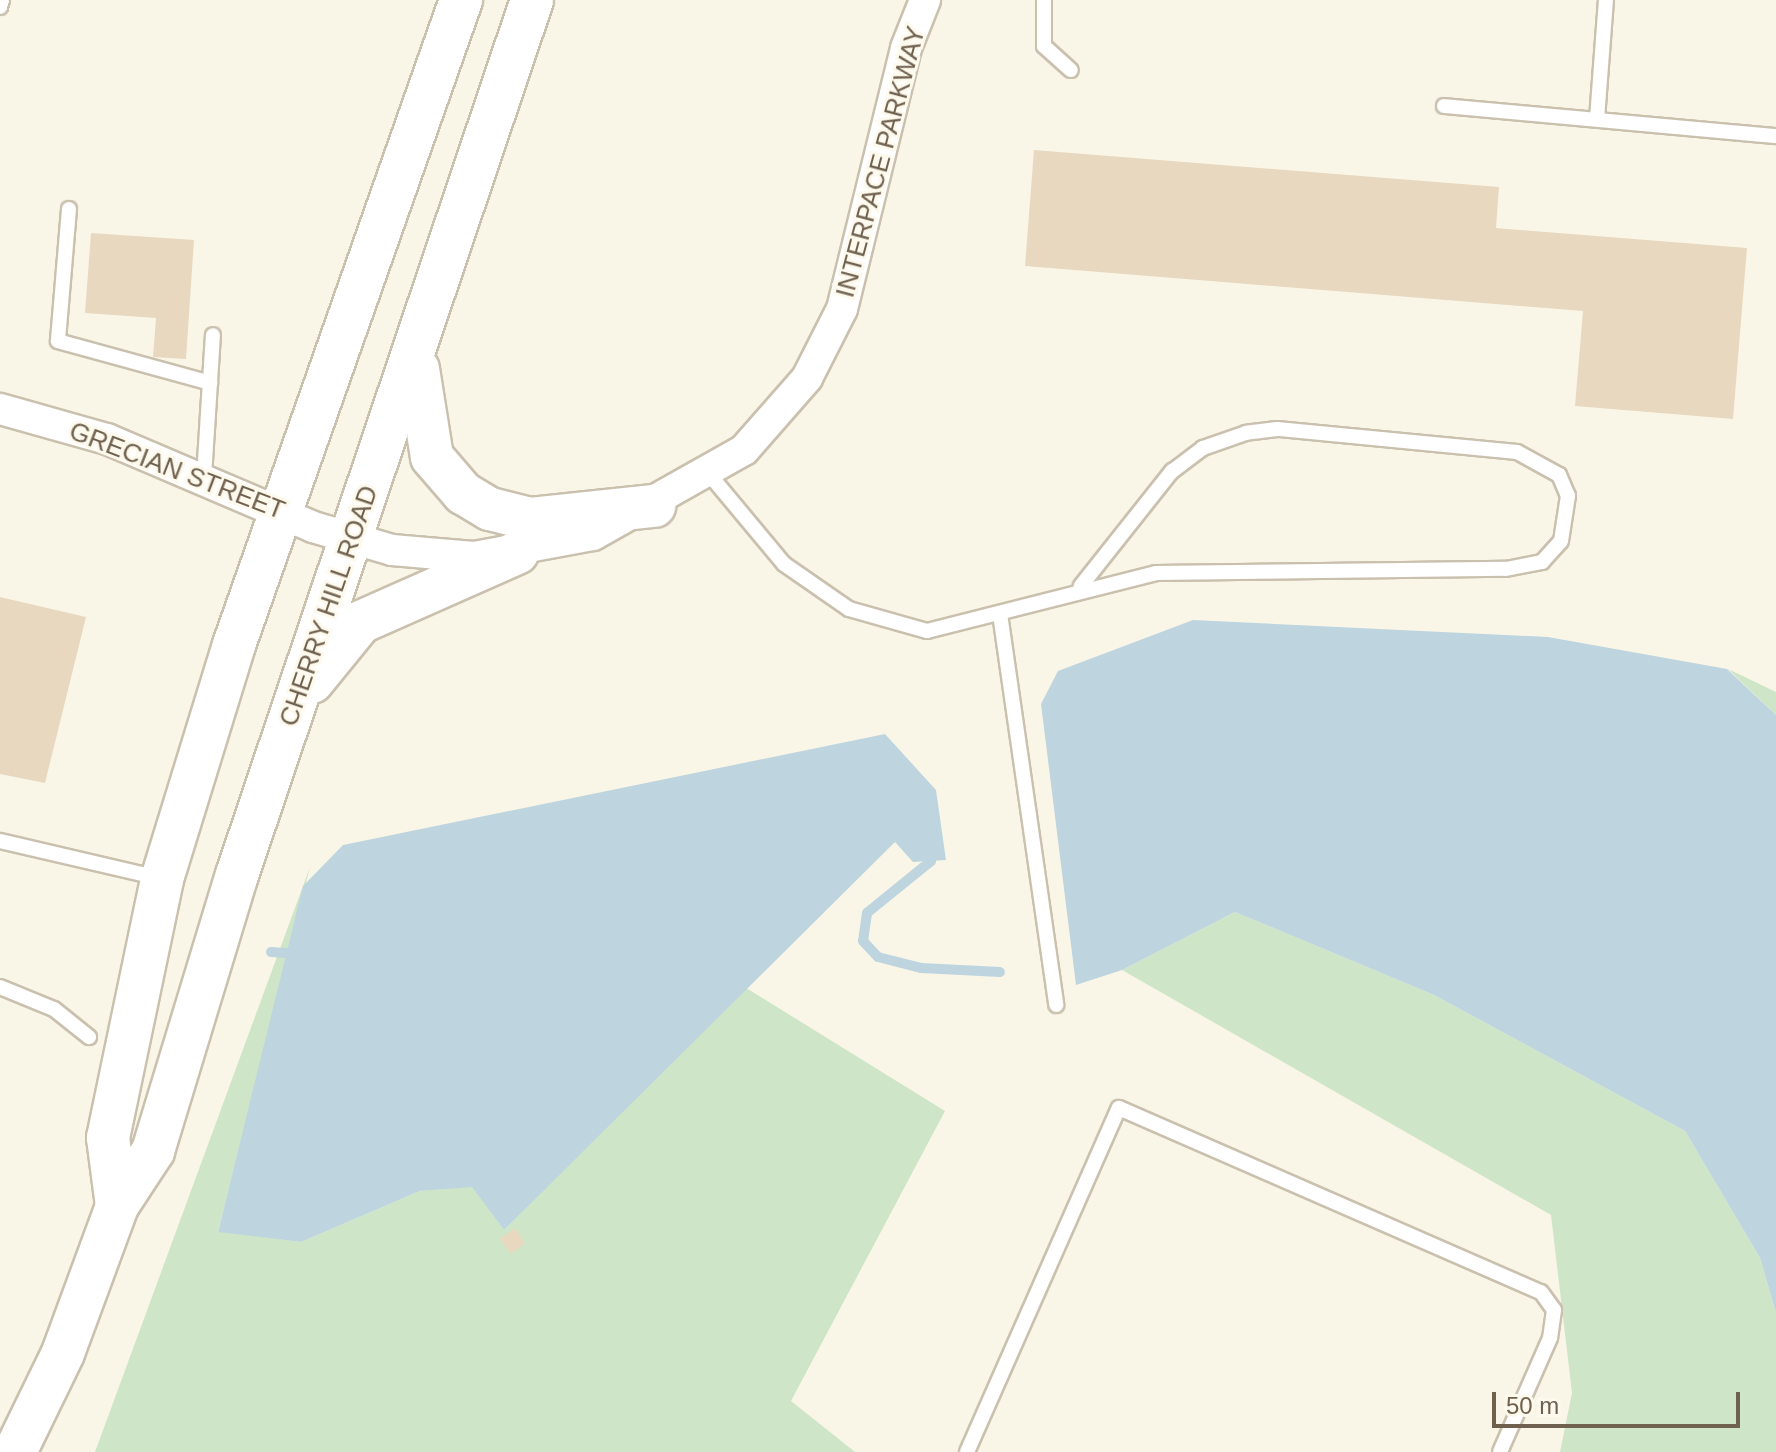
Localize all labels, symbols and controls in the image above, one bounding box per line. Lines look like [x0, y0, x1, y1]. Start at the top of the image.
street label: INTERPACE PARKWAY [830, 23, 932, 301]
street label: GRECIAN STREET [65, 416, 289, 526]
street label: CHERRY HILL ROAD [273, 481, 385, 731]
scale bar [1496, 1376, 1744, 1426]
text: 50 m [1506, 1392, 1559, 1419]

